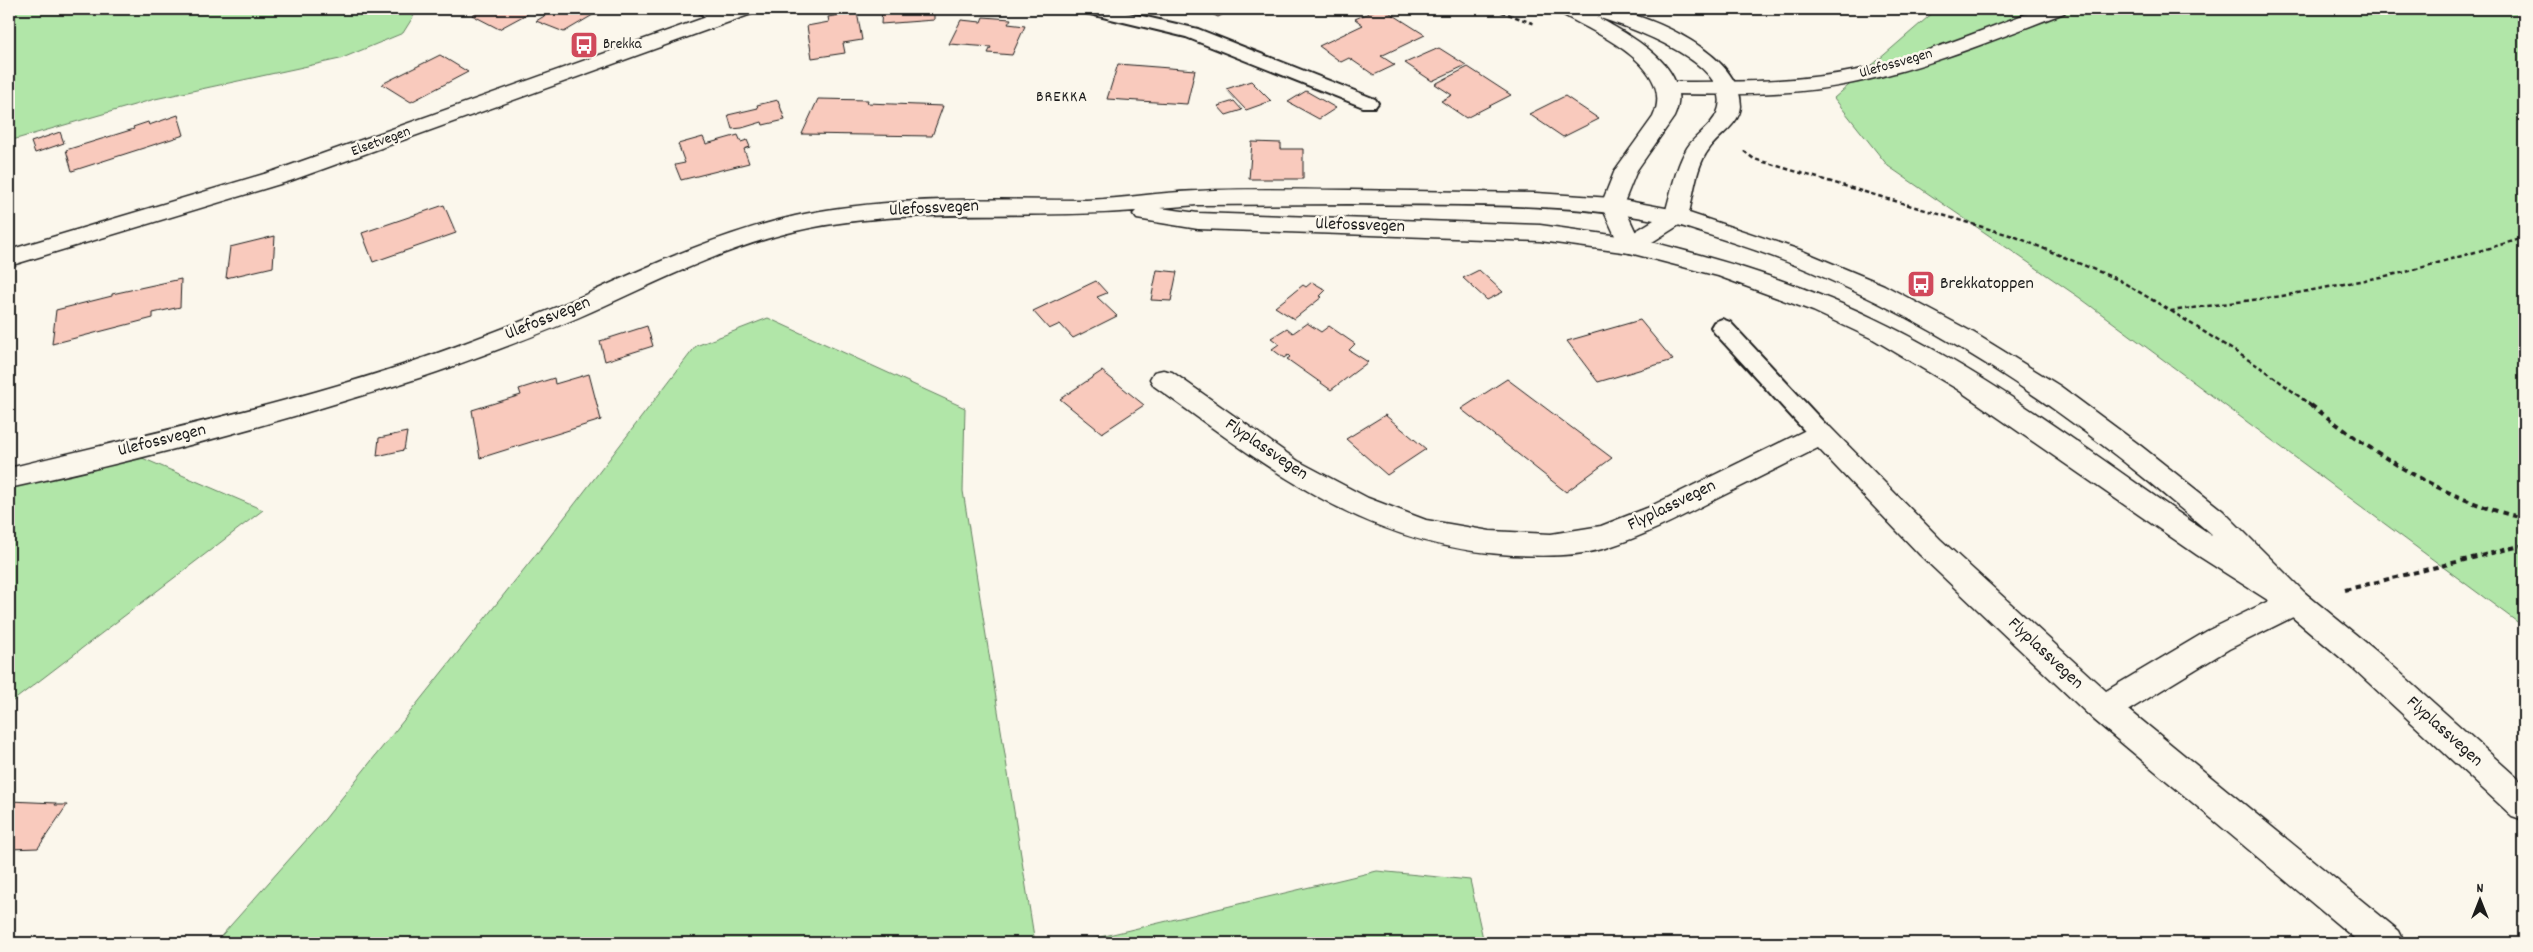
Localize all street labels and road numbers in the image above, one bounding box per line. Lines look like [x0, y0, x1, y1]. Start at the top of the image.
street label: Ulefossvegen [1857, 43, 1935, 85]
street label: Elsetvegen [348, 121, 414, 163]
street label: Ulefossvegen [888, 194, 980, 224]
street label: Ulefossvegen [1315, 212, 1405, 240]
street label: Ulefossvegen [502, 291, 594, 347]
street label: Flyplassvegen [1219, 413, 1313, 487]
street label: Ulefossvegen [115, 418, 209, 464]
street label: Flyplassvegen [1624, 474, 1720, 538]
street label: Flyplassvegen [2002, 612, 2088, 696]
street label: Flyplassvegen [2400, 691, 2488, 773]

